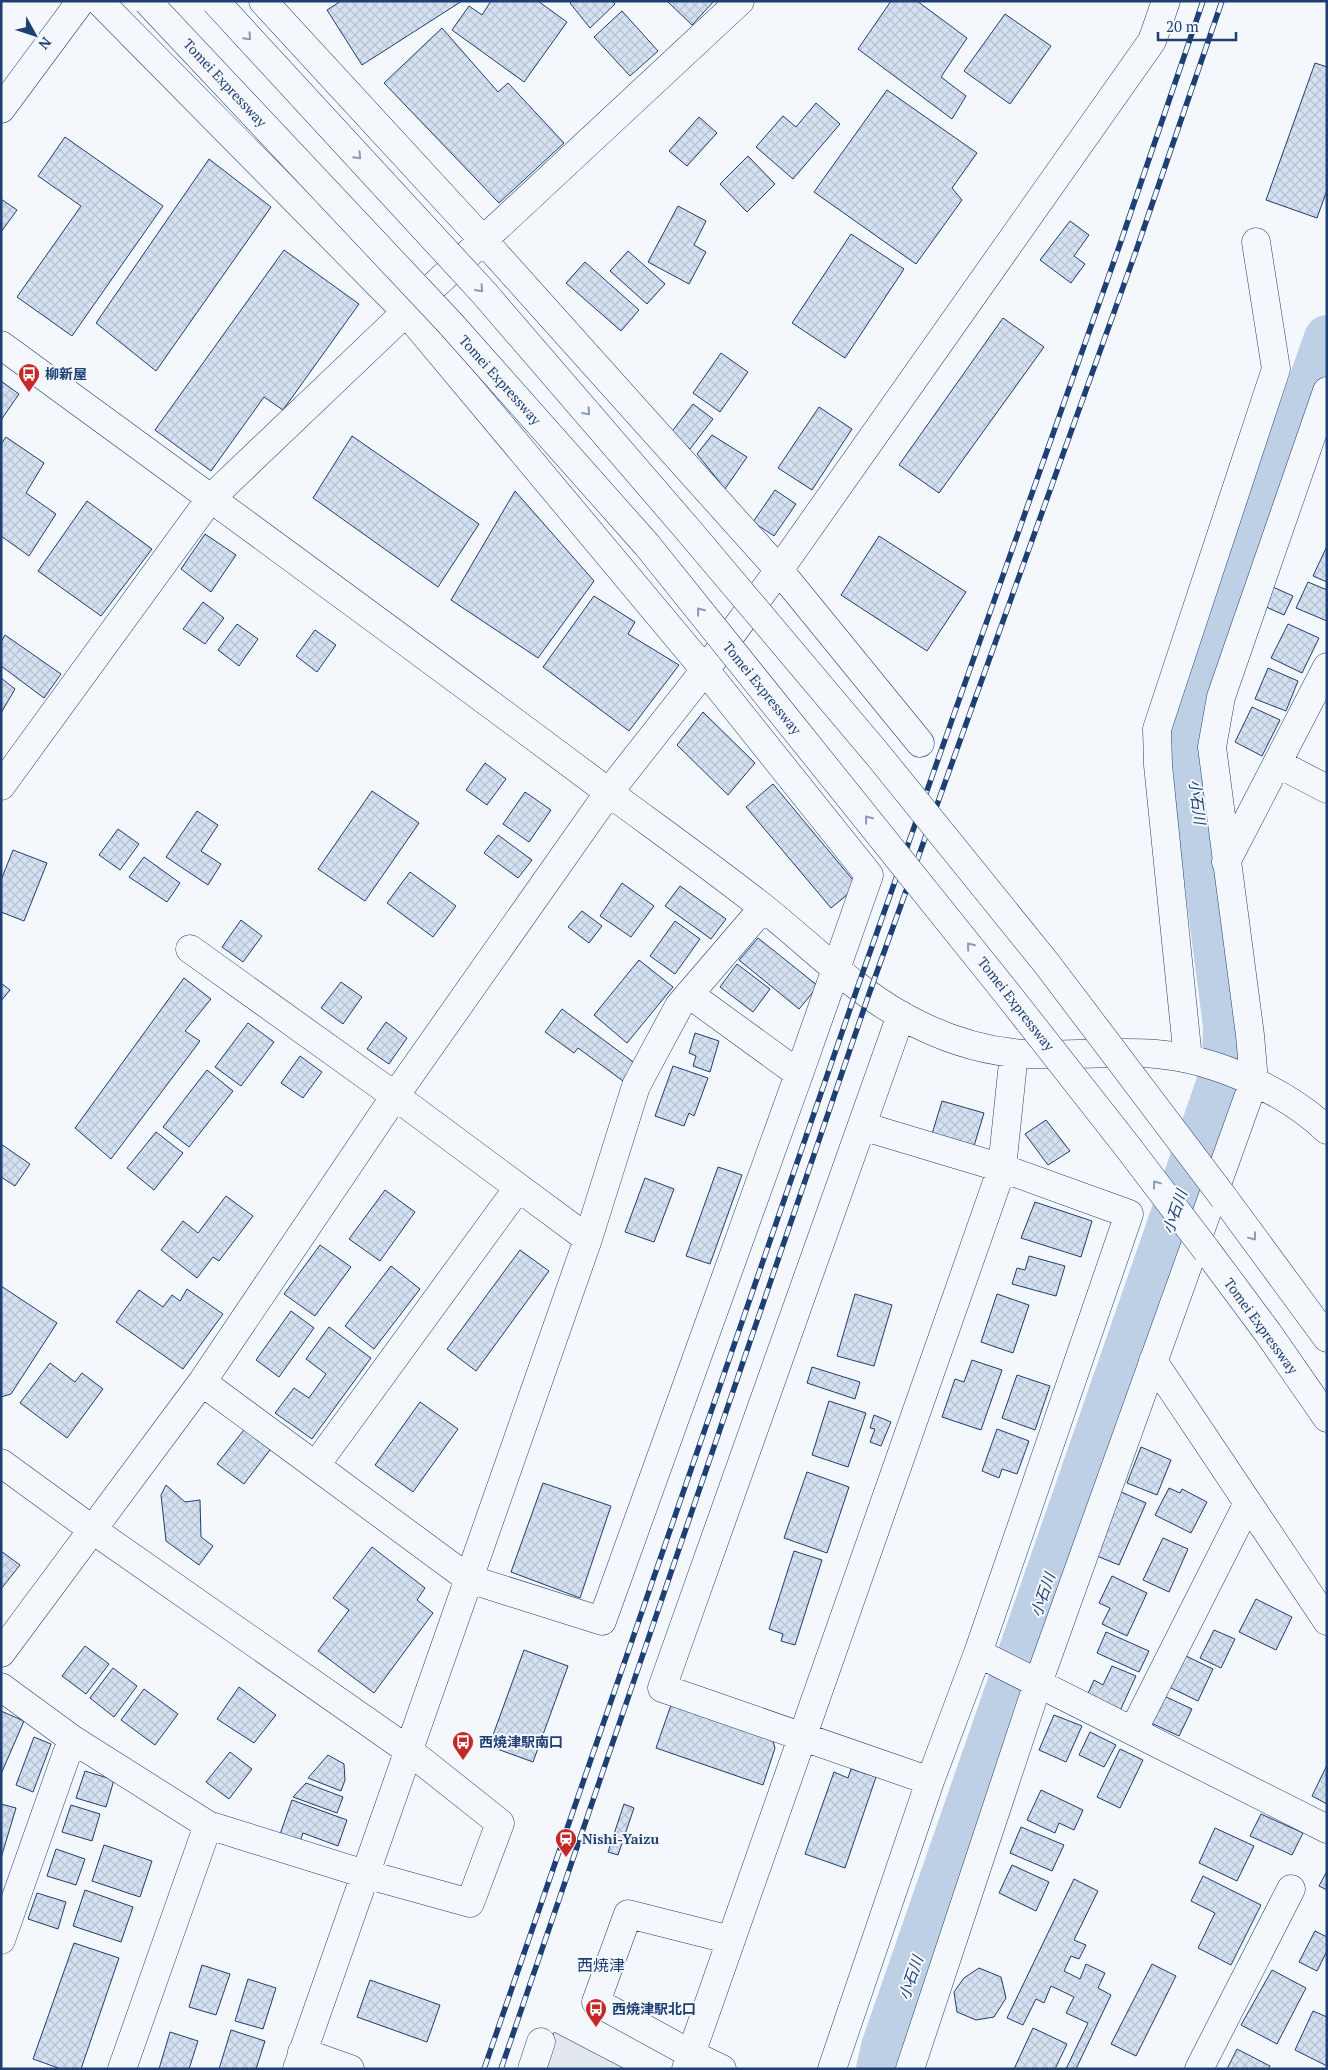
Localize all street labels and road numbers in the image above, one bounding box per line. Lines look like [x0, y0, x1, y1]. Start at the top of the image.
street label: Tomei Expressway [179, 34, 272, 132]
street label: Tomei Expressway [455, 331, 546, 429]
street label: Tomei Expressway [719, 637, 806, 739]
street label: Tomei Expressway [974, 953, 1060, 1055]
street label: Tomei Expressway [1220, 1274, 1303, 1378]

